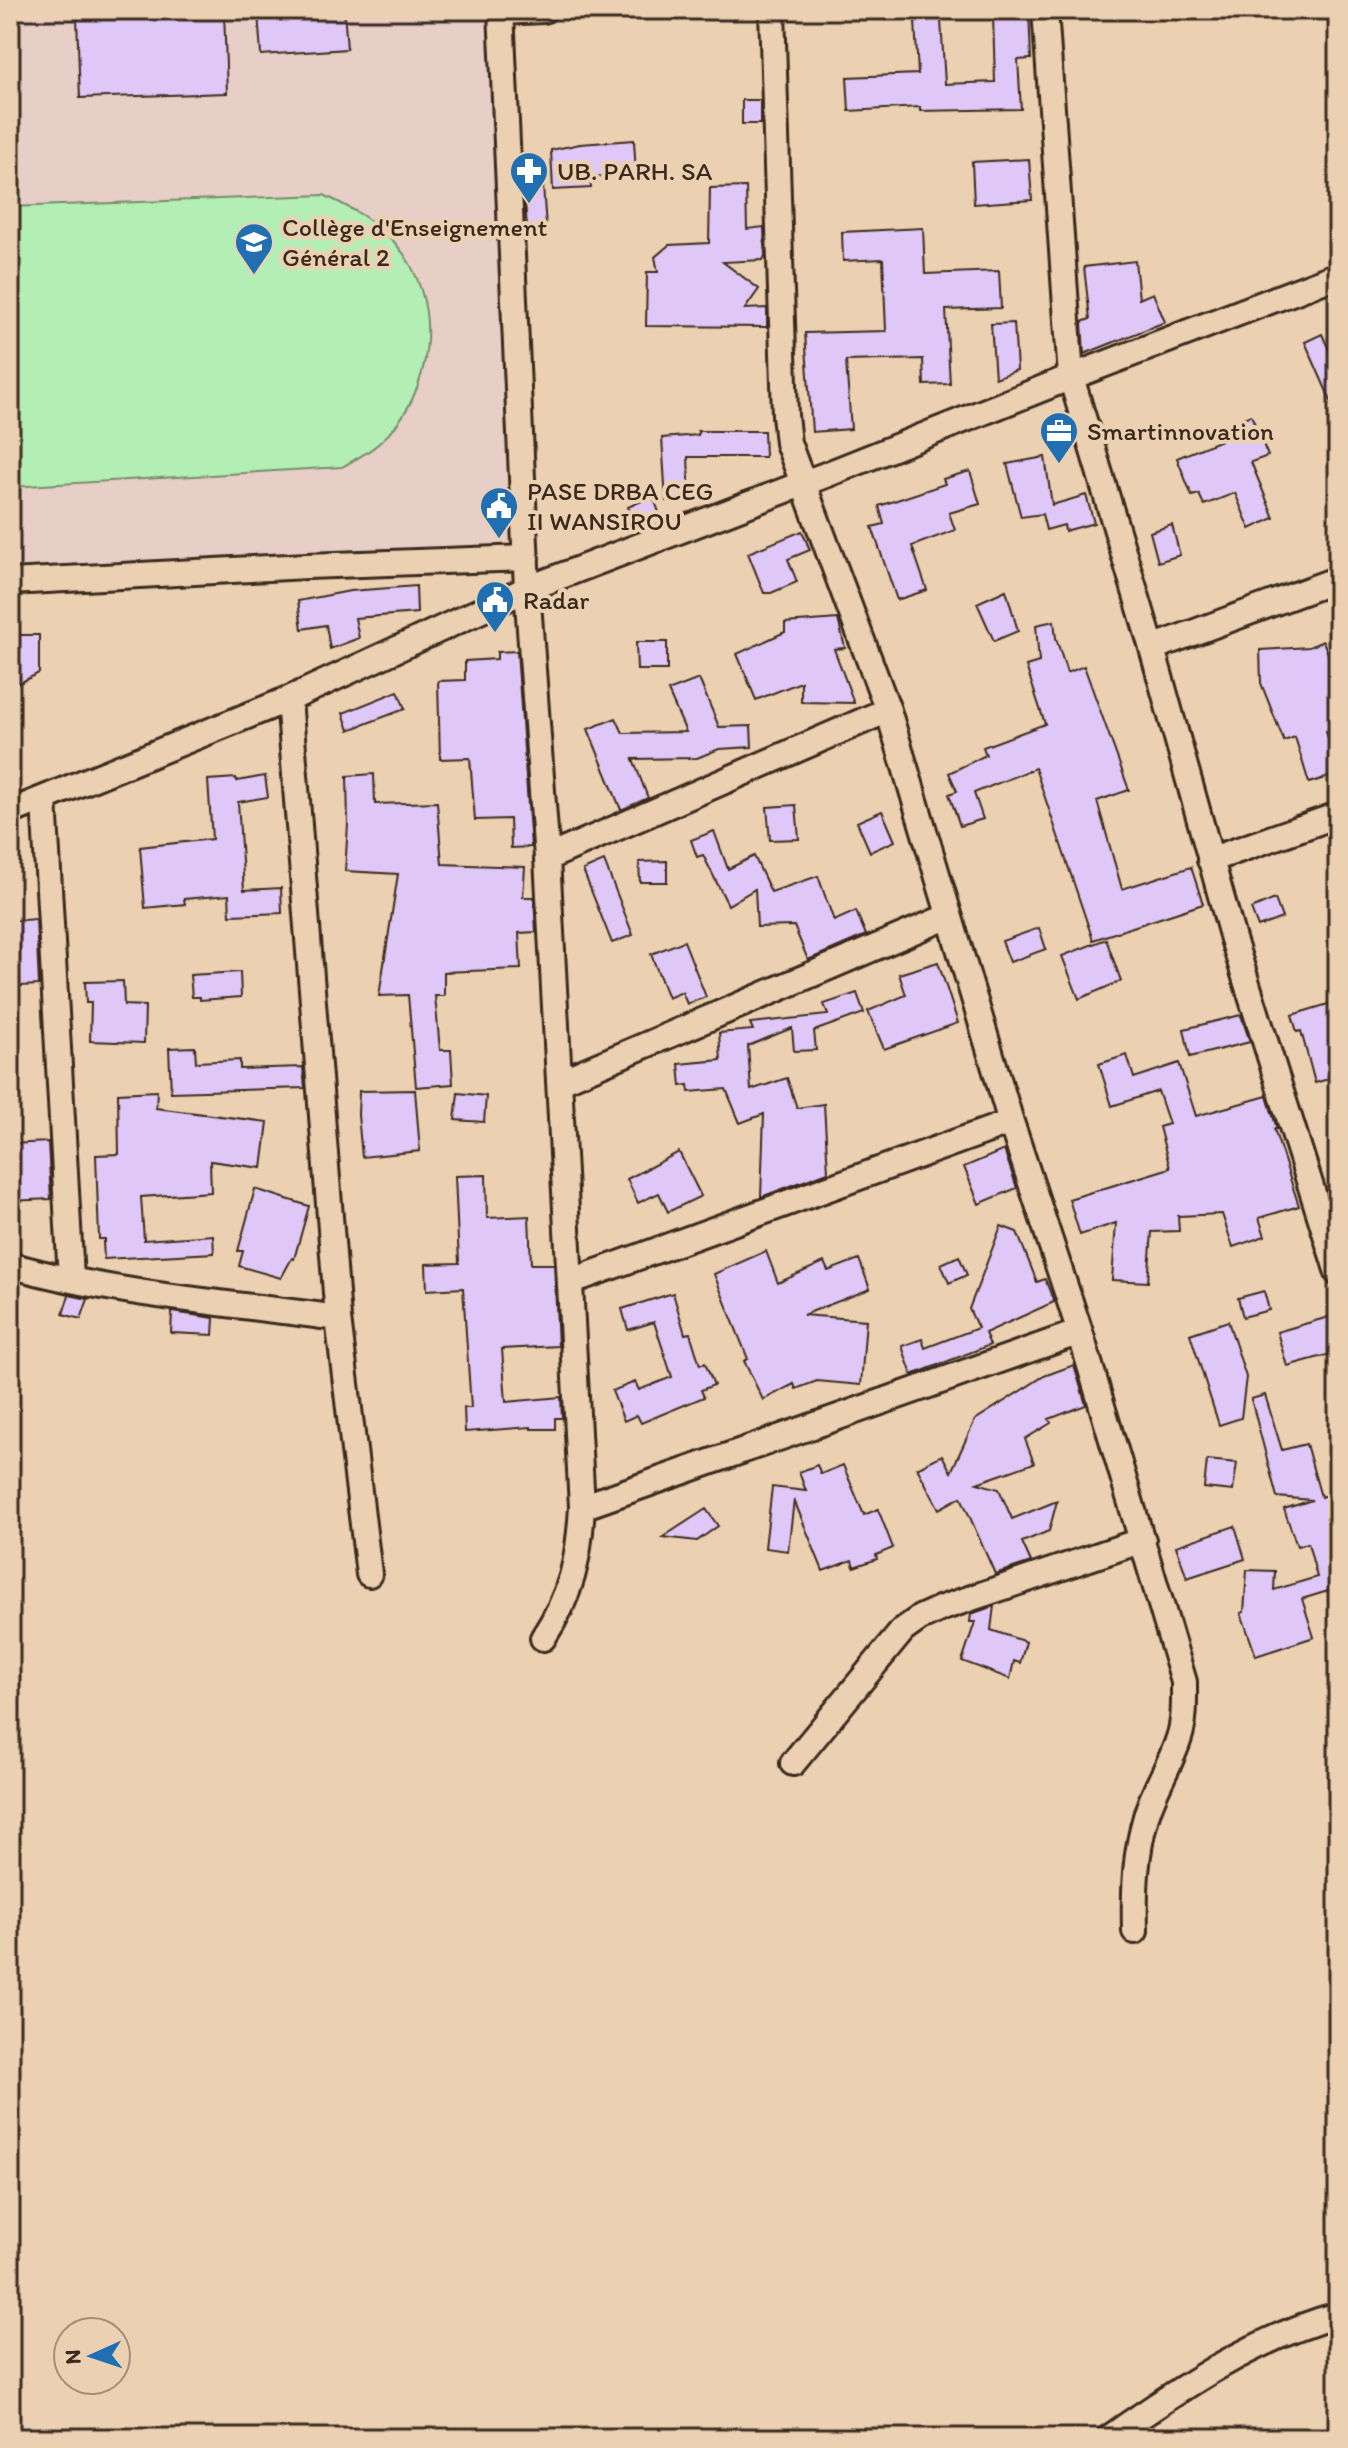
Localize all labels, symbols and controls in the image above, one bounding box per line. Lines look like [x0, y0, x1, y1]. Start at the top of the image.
pharmacy icon: UB. PARH. SA [508, 150, 550, 205]
place label: UB. PARH. SA [557, 155, 713, 187]
place label: Collège d'Enseignement Général 2 [282, 211, 548, 273]
school or university icon: Collège d'Enseignement Général 2 [233, 221, 275, 276]
office icon: Smartinnovation [1038, 410, 1080, 465]
place label: Smartinnovation [1087, 415, 1274, 447]
place label: PASE DRBA CEG II WANSIROU [527, 475, 714, 537]
public building icon: PASE DRBA CEG II WANSIROU [478, 485, 520, 540]
public building icon: Radar [474, 579, 516, 634]
place label: Radar [523, 584, 589, 616]
north arrow [52, 2316, 132, 2396]
text: N [59, 2349, 86, 2365]

